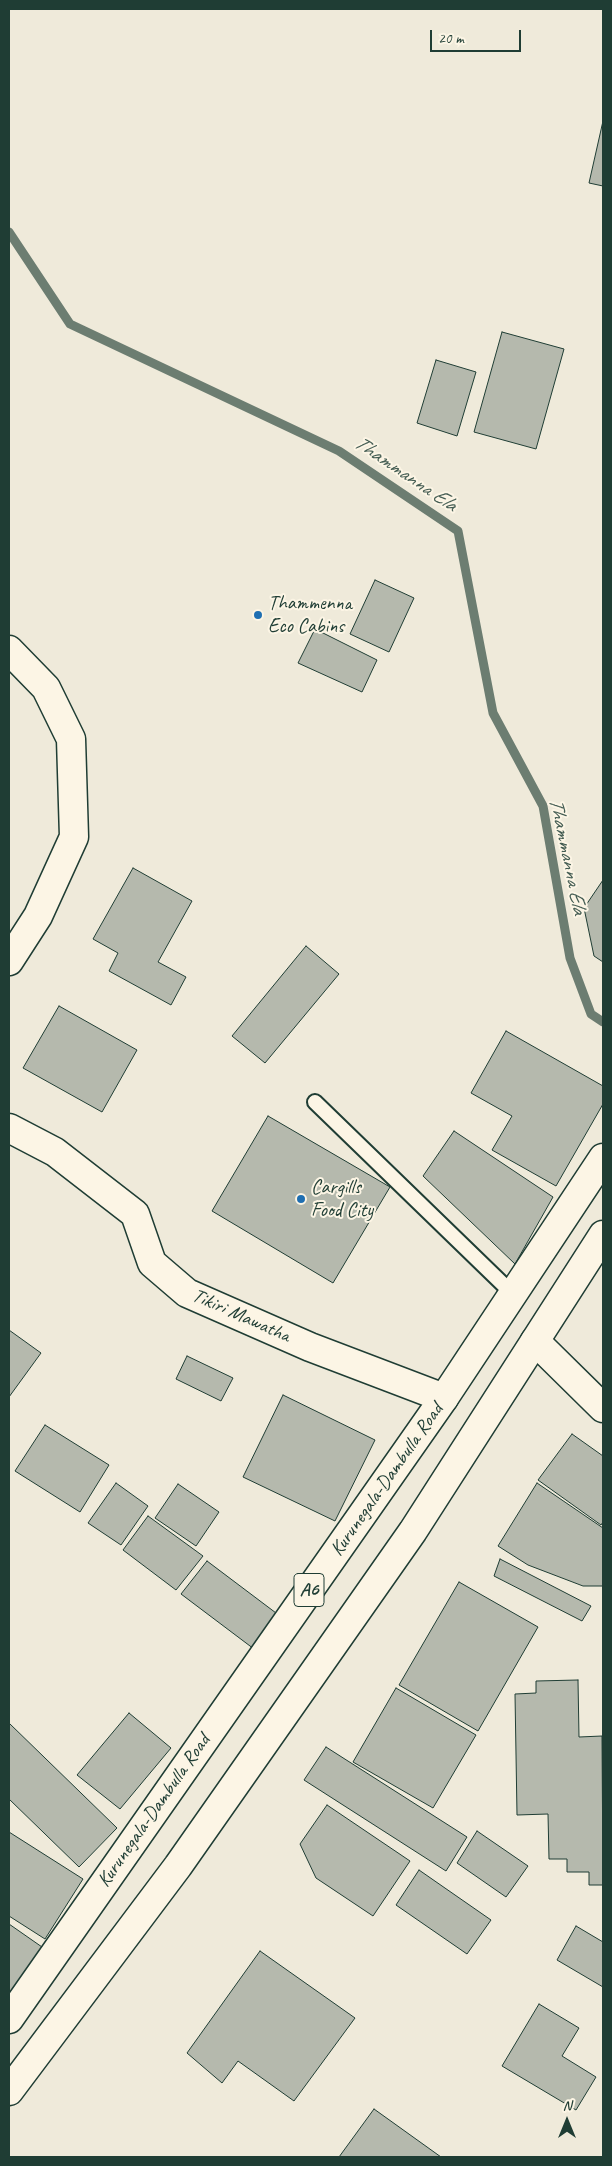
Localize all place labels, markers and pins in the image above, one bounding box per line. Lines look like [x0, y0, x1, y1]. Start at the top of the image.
place label: Thammenna Eco Cabins [268, 592, 352, 639]
marker: Thammenna Eco Cabins [252, 609, 264, 621]
place label: Cargills Food City [311, 1176, 373, 1223]
marker: Cargills Food City [295, 1193, 307, 1205]

